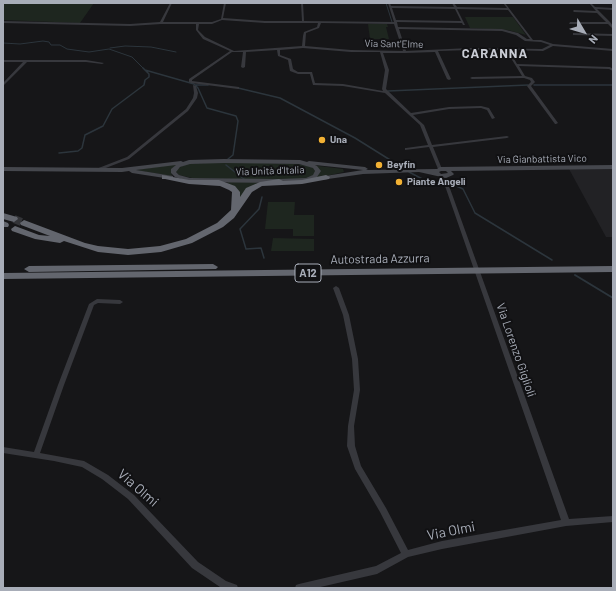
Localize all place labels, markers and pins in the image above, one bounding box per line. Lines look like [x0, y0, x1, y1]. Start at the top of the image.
place label: Una [330, 134, 347, 146]
marker: Una [317, 135, 327, 145]
place label: Beyfin [387, 159, 415, 171]
marker: Beyfin [374, 160, 384, 170]
place label: Piante Angeli [407, 176, 466, 188]
marker: Piante Angeli [394, 177, 404, 187]

